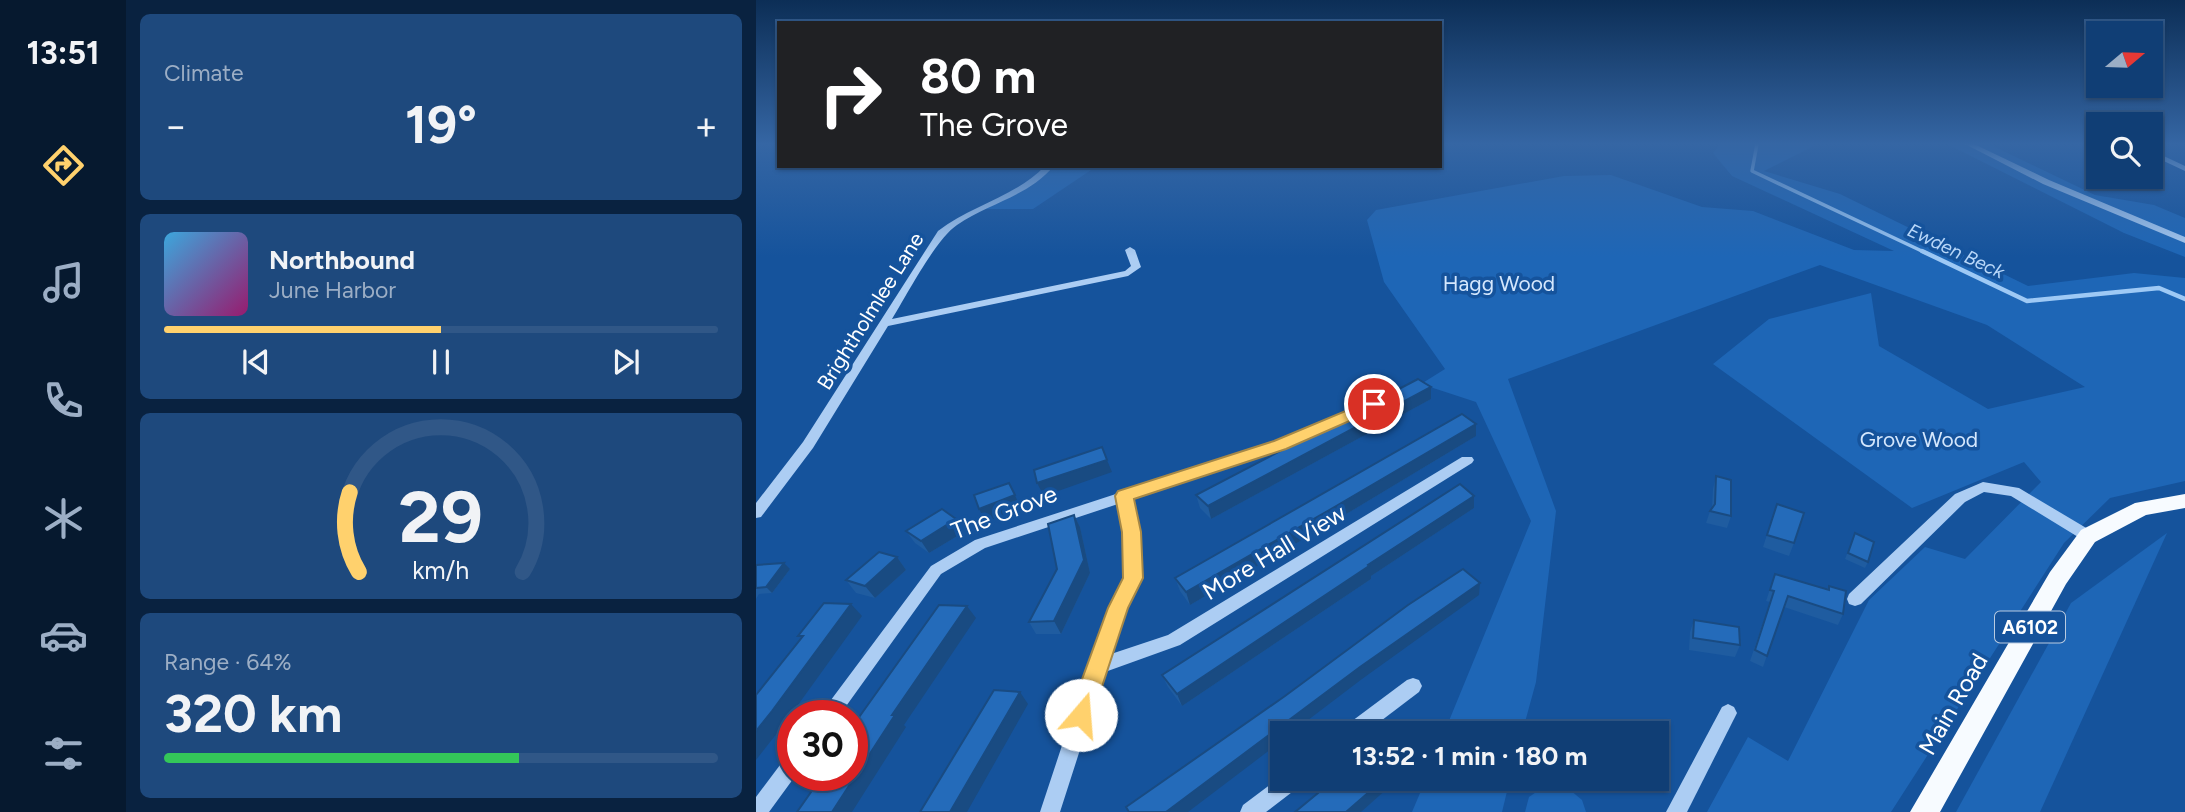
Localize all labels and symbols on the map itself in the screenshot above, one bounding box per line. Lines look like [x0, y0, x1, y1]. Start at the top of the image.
north arrow [2086, 21, 2163, 98]
water label: Ewden Beck [1904, 219, 2009, 284]
street label: Brightholmlee Lane [812, 228, 928, 394]
park label: Hagg Wood [1443, 271, 1555, 296]
pin [1344, 374, 1404, 434]
park label: Grove Wood [1860, 427, 1978, 452]
street label: The Grove [947, 479, 1061, 545]
street label: More Hall View [1197, 498, 1351, 606]
road number: A6102 [1995, 612, 2065, 642]
street label: Main Road [1912, 648, 1994, 760]
position arrow [1044, 678, 1118, 752]
speed limit sign: 30 [777, 700, 868, 791]

